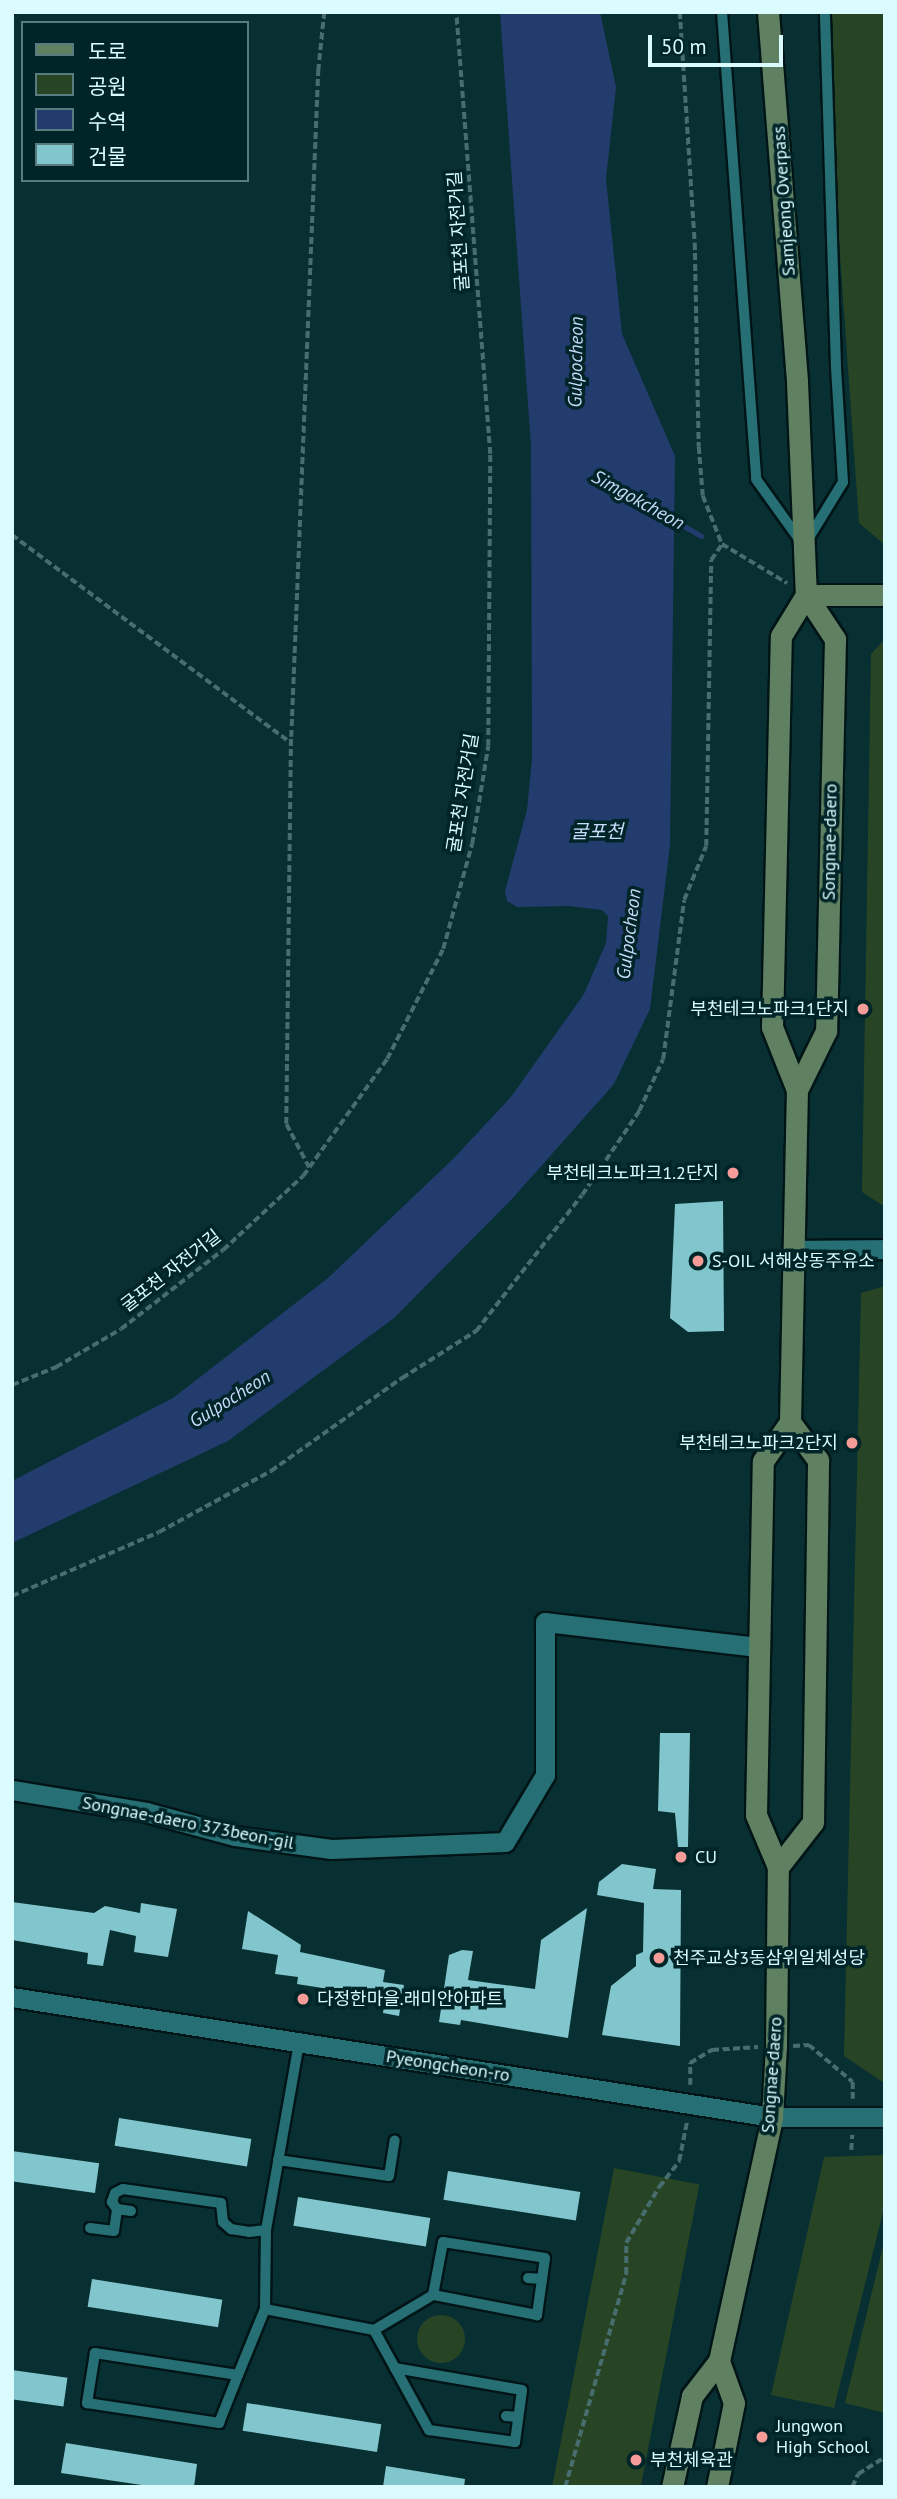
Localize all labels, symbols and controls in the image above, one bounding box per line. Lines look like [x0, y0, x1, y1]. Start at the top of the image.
legend [21, 21, 248, 182]
scale bar [652, 21, 787, 65]
text: 50 m [661, 33, 707, 60]
text: 도로 [88, 38, 127, 65]
text: 공원 [88, 73, 127, 100]
text: 수역 [88, 108, 127, 135]
street label: Samjeong Overpass [768, 125, 800, 277]
text: 건물 [88, 143, 127, 170]
street label: 굴포천 자전거길 [444, 170, 474, 292]
water label: Gulpocheon [564, 316, 588, 408]
water label: Simgokcheon [588, 465, 688, 535]
street label: 굴포천 자전거길 [443, 732, 483, 854]
street label: Songnae-daero [818, 784, 842, 900]
water label: 굴포천 [571, 821, 623, 843]
water label: Gulpocheon [612, 887, 646, 981]
place label: 부천테크노파크1단지 [690, 998, 849, 1020]
marker: 부천테크노파크1단지 [855, 1001, 871, 1017]
place label: 부천테크노파크1.2단지 [546, 1162, 719, 1184]
marker: 부천테크노파크1.2단지 [725, 1165, 741, 1181]
street label: 굴포천 자전거길 [117, 1225, 225, 1317]
place label: S-OIL 서해상동주유소 [712, 1250, 876, 1272]
marker: S-OIL 서해상동주유소 [690, 1253, 706, 1269]
water label: Gulpocheon [185, 1365, 275, 1433]
place label: 부천테크노파크2단지 [679, 1432, 838, 1454]
marker: 부천테크노파크2단지 [844, 1435, 860, 1451]
street label: Songnae-daero 373beon-gil [80, 1792, 296, 1854]
place label: CU [695, 1846, 717, 1868]
marker: CU [673, 1849, 689, 1865]
place label: 천주교상3동삼위일체성당 [673, 1947, 865, 1969]
marker: 천주교상3동삼위일체성당 [651, 1950, 667, 1966]
place label: 다정한마을.래미안아파트 [317, 1988, 503, 2010]
marker: 다정한마을.래미안아파트 [295, 1991, 311, 2007]
street label: Songnae-daero [757, 2016, 787, 2134]
street label: Pyeongcheon-ro [385, 2046, 511, 2086]
place label: Jungwon High School [776, 2416, 869, 2458]
marker: Jungwon High School [754, 2429, 770, 2445]
place label: 부천체육관 [650, 2449, 733, 2471]
marker: 부천체육관 [628, 2452, 644, 2468]

